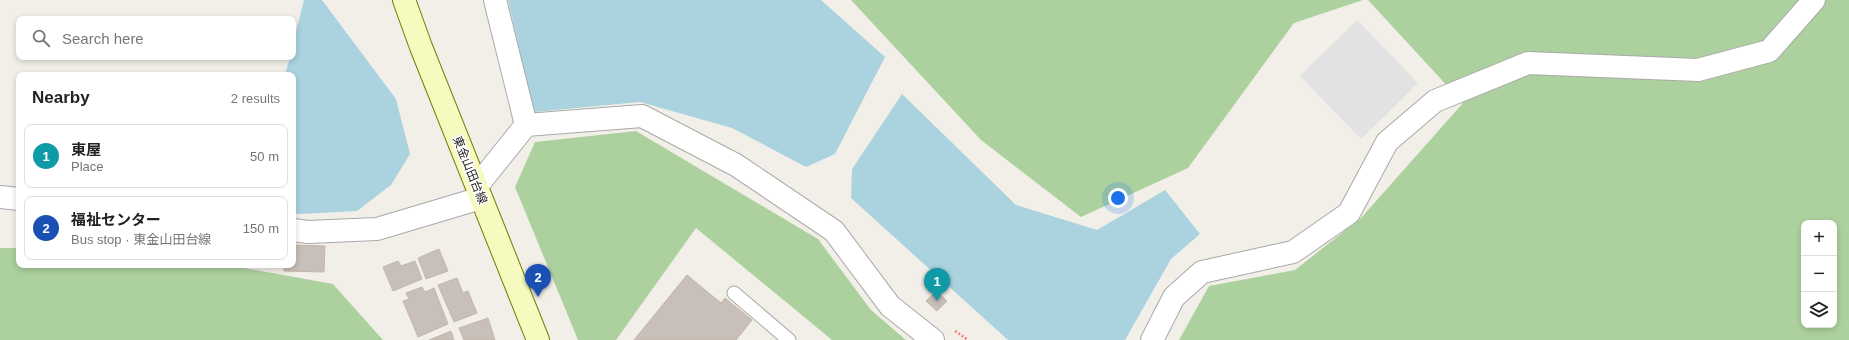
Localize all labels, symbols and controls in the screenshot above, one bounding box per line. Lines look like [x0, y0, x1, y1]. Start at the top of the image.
search box [16, 16, 296, 60]
icon: search [30, 27, 52, 49]
text: Search here [62, 30, 144, 47]
text: Nearby [32, 88, 90, 107]
text: 2 results [231, 91, 280, 106]
street label: 東金山田台線 [450, 134, 490, 206]
text: 東屋 [71, 141, 101, 158]
text: 1 [42, 149, 50, 164]
text: 50 m [250, 149, 279, 164]
text: Place [71, 159, 104, 174]
your location [1108, 188, 1128, 208]
text: 福祉センター [71, 211, 161, 228]
map controls [1801, 220, 1837, 328]
button: + [1801, 220, 1837, 256]
text: 2 [42, 221, 50, 236]
text: 150 m [243, 221, 279, 236]
text: Bus stop · 東金山田台線 [71, 232, 211, 247]
button: − [1801, 256, 1837, 292]
pin: 2 [525, 264, 551, 297]
pin: 1 [924, 268, 950, 301]
button: layers [1801, 292, 1837, 328]

